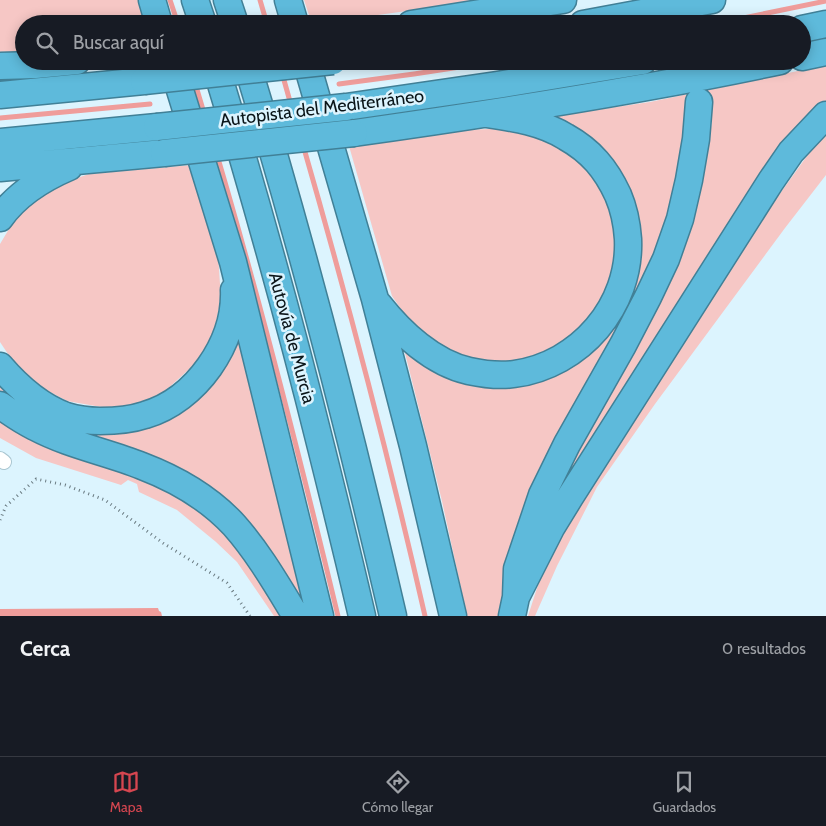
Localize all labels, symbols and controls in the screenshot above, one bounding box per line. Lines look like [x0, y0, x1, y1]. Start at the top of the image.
search box [15, 15, 811, 70]
icon: search [33, 29, 61, 57]
text: Buscar aquí [73, 31, 164, 54]
street label: Autopista del Mediterráneo [219, 85, 425, 131]
street label: Autovía de Murcia [264, 270, 320, 406]
text: Cerca [20, 636, 70, 661]
text: 0 resultados [722, 639, 806, 658]
tab: Mapa [110, 768, 142, 816]
tab: Cómo llegar [362, 768, 433, 816]
tab: Guardados [653, 768, 716, 816]

